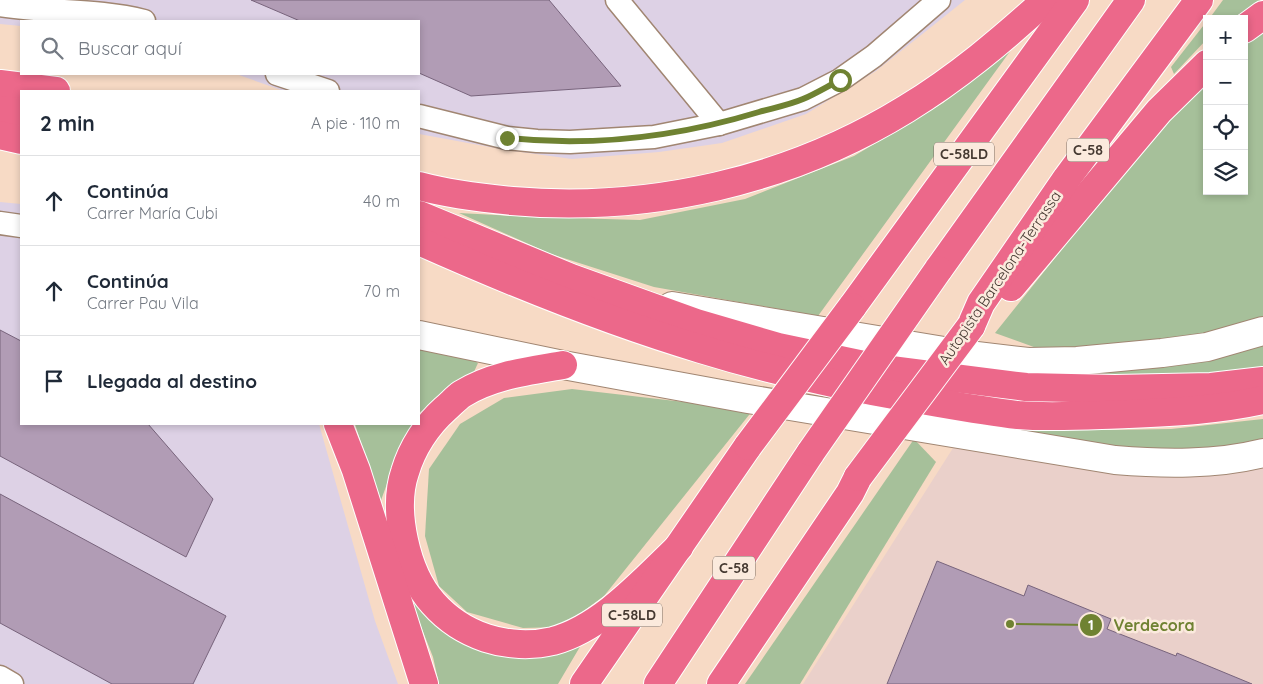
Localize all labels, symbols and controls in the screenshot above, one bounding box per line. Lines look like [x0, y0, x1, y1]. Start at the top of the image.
map controls [1203, 15, 1248, 195]
button: + [1203, 15, 1248, 60]
search box [20, 20, 420, 75]
icon: search [38, 34, 66, 62]
text: Buscar aquí [78, 36, 182, 60]
button: − [1203, 60, 1248, 105]
route start [829, 69, 852, 92]
button: locate [1203, 105, 1248, 150]
text: 2 min [40, 110, 95, 136]
text: A pie · 110 m [311, 113, 400, 133]
route end [496, 127, 519, 150]
road number: C-58 [1067, 138, 1109, 162]
road number: C-58LD [934, 142, 994, 166]
button: layers [1203, 150, 1248, 195]
text: Continúa [87, 179, 169, 203]
icon: ahead [40, 187, 68, 215]
street label: Autopista Barcelona-Terrassa [934, 187, 1065, 368]
text: 40 m [363, 191, 400, 211]
text: Carrer María Cubi [87, 203, 218, 223]
text: Continúa [87, 269, 169, 293]
icon: ahead [40, 277, 68, 305]
text: 70 m [363, 281, 400, 301]
text: Carrer Pau Vila [87, 293, 199, 313]
icon: arrive [40, 367, 68, 395]
text: Llegada al destino [87, 369, 257, 393]
road number: C-58 [713, 556, 755, 580]
road number: C-58LD [602, 604, 662, 626]
callout: Verdecora [1078, 609, 1204, 640]
text: 1 [1088, 615, 1094, 634]
text: Verdecora [1113, 615, 1195, 635]

